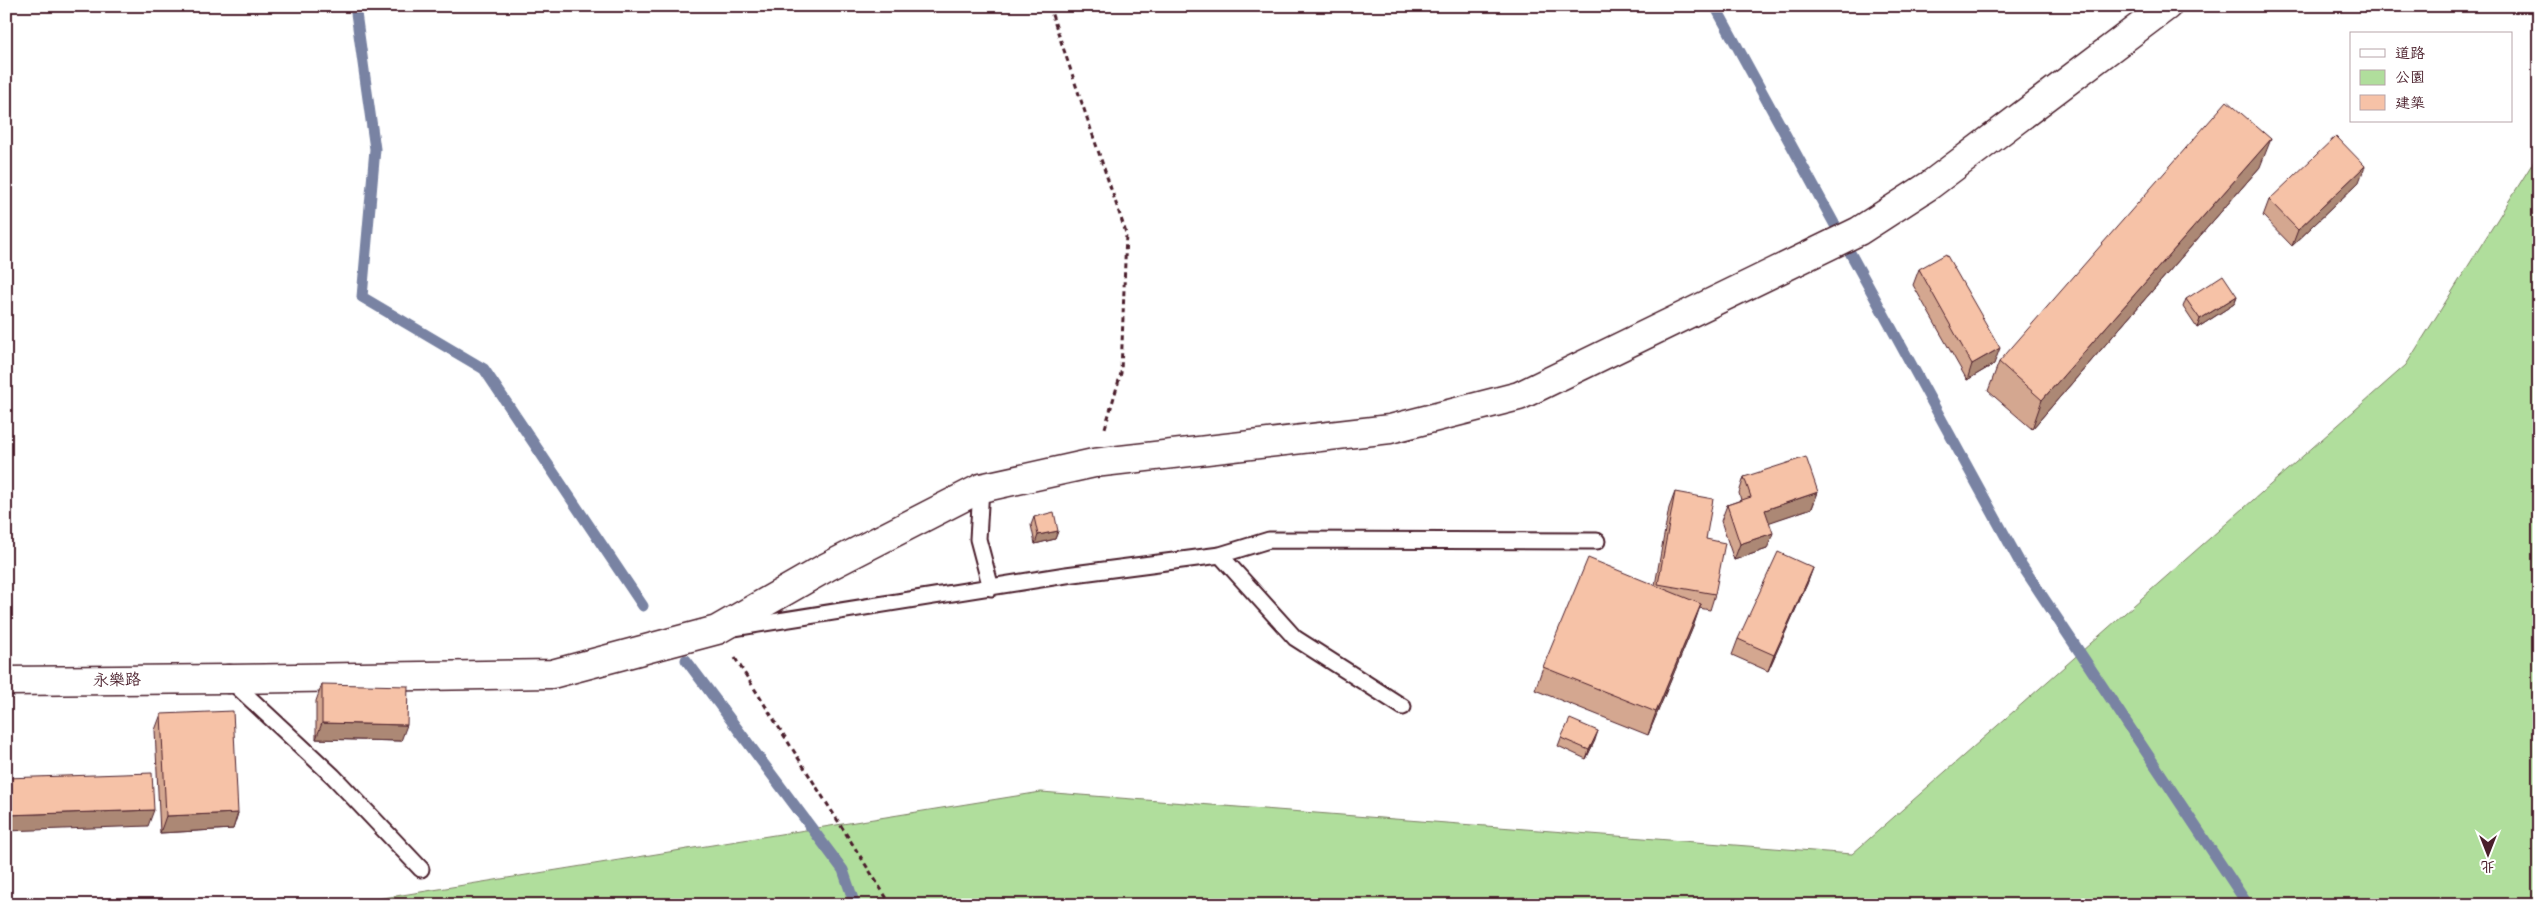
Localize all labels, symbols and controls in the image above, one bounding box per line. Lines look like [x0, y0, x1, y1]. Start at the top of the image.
legend [2350, 32, 2512, 122]
text: 道路 [2395, 43, 2425, 64]
text: 公園 [2395, 67, 2425, 88]
text: 建築 [2395, 93, 2425, 114]
street label: 永樂路 [93, 669, 141, 691]
north arrow [2462, 828, 2512, 878]
text: 北 [2481, 856, 2495, 876]

